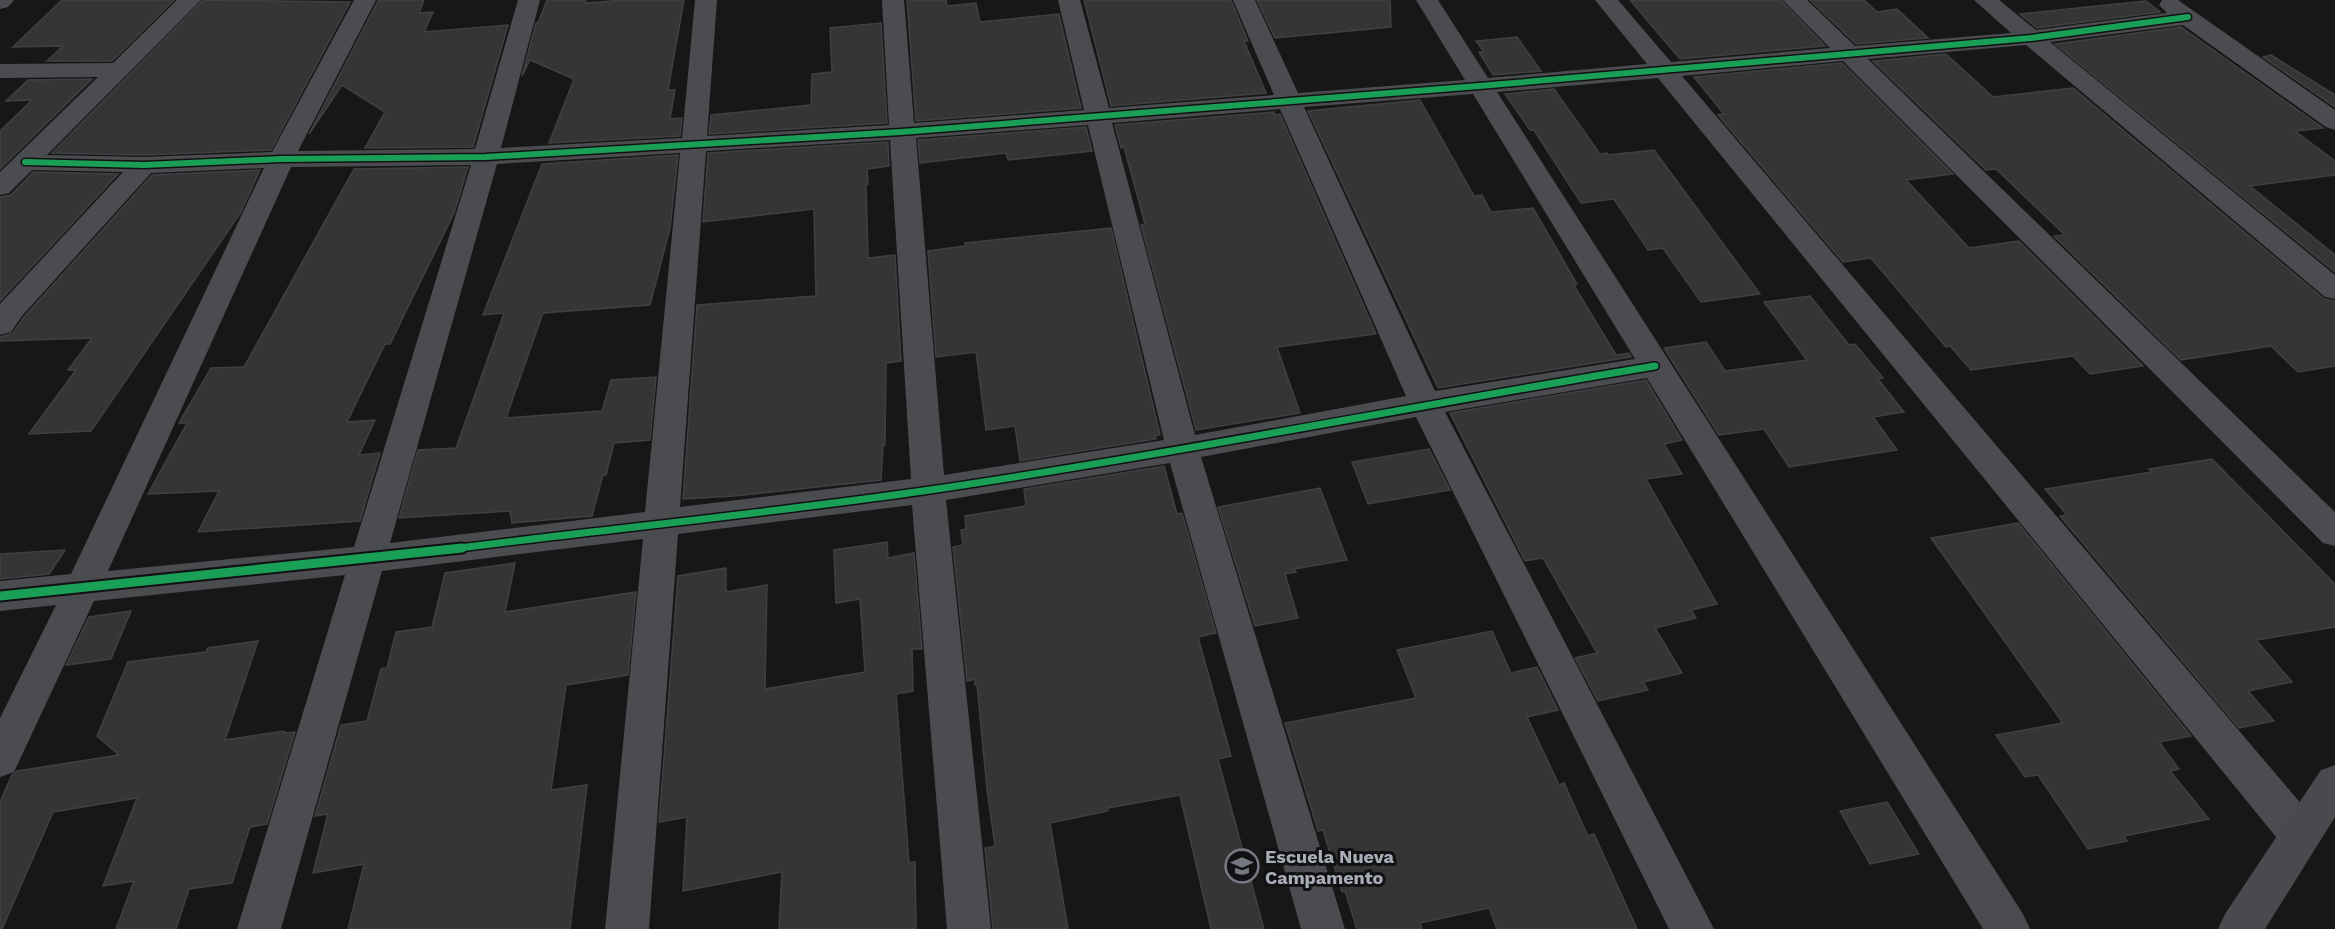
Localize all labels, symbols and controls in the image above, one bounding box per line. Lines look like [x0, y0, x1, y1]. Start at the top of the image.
place label: Escuela Nueva Campamento [1265, 846, 1395, 888]
school or university icon: Escuela Nueva Campamento [1224, 848, 1260, 884]

